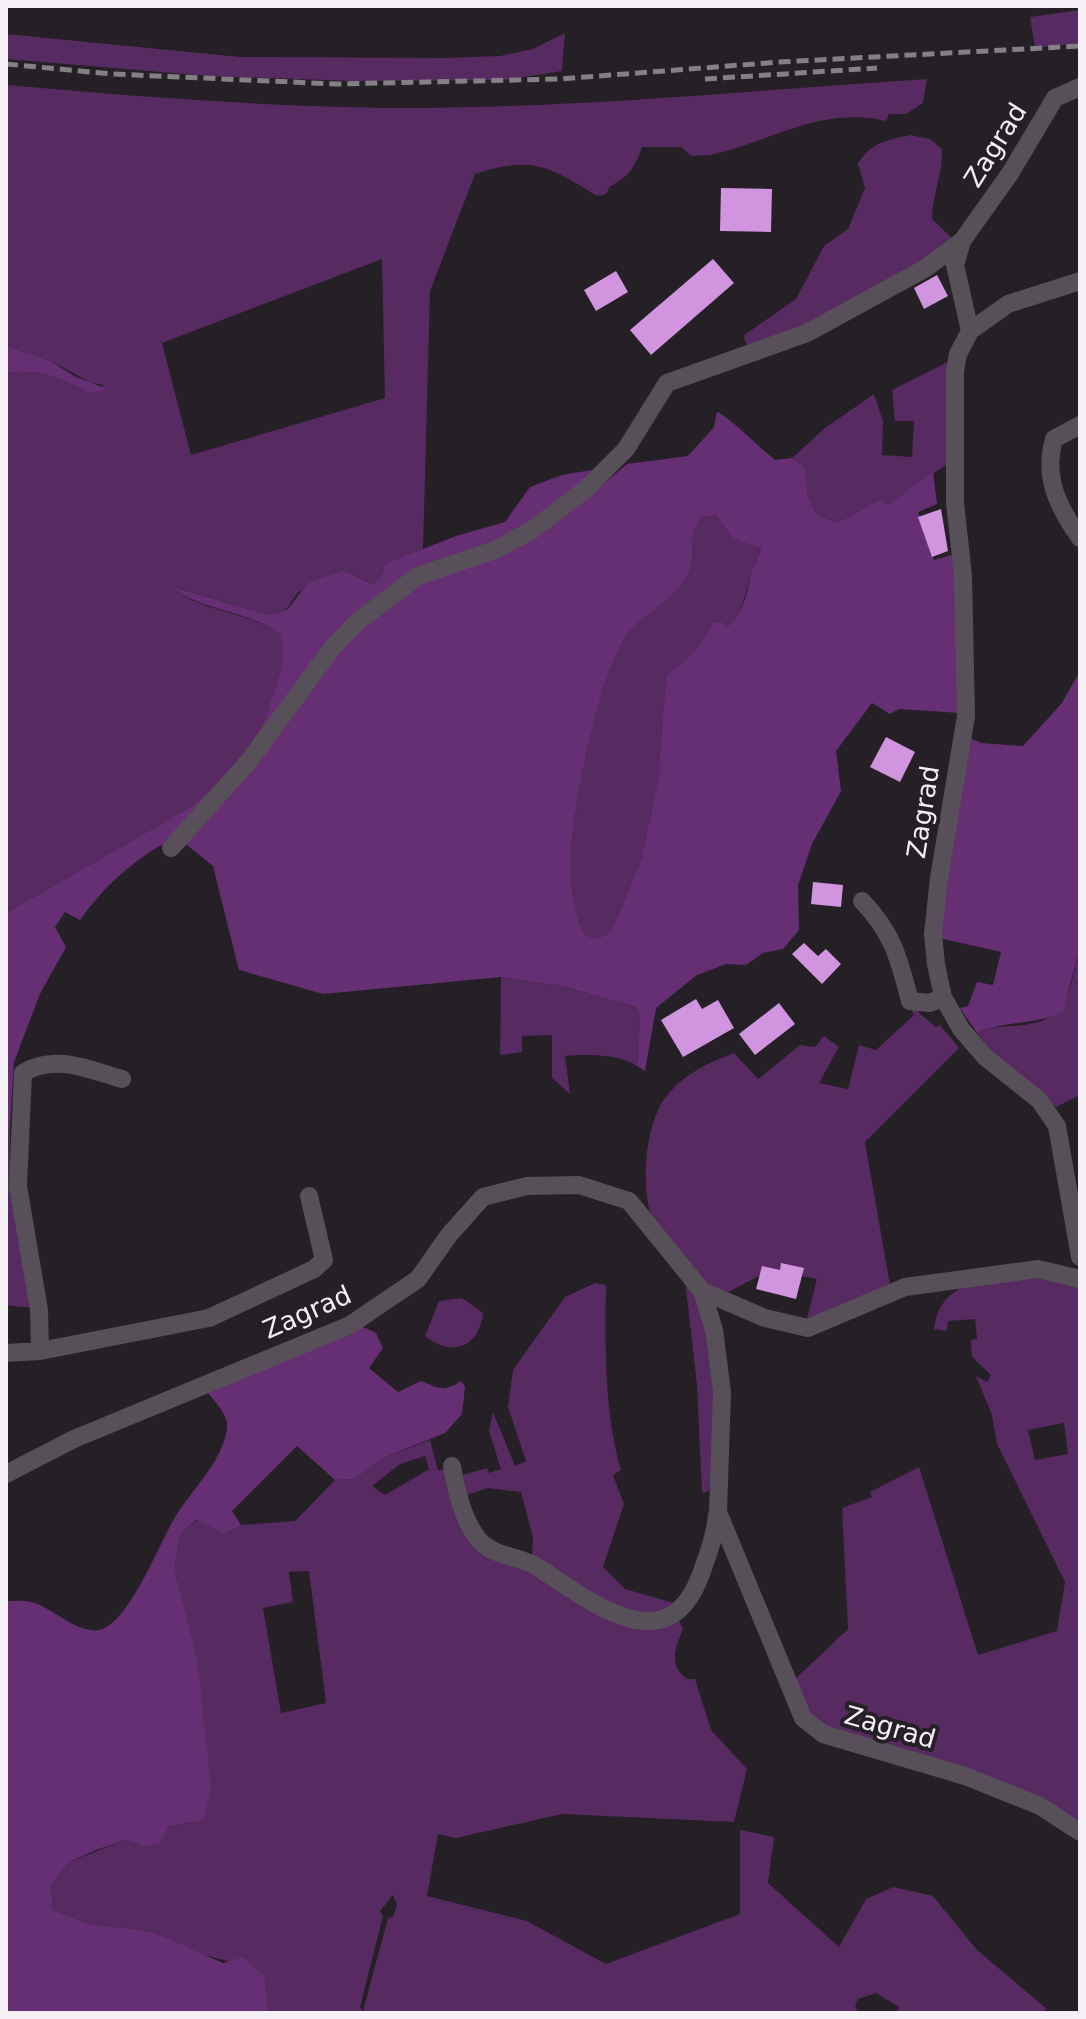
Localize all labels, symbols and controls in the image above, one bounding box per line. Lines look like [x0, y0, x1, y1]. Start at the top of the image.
street label: Zagrad [958, 97, 1032, 193]
street label: Zagrad [901, 764, 945, 860]
street label: Zagrad [258, 1279, 356, 1345]
street label: Zagrad [841, 1700, 939, 1754]

